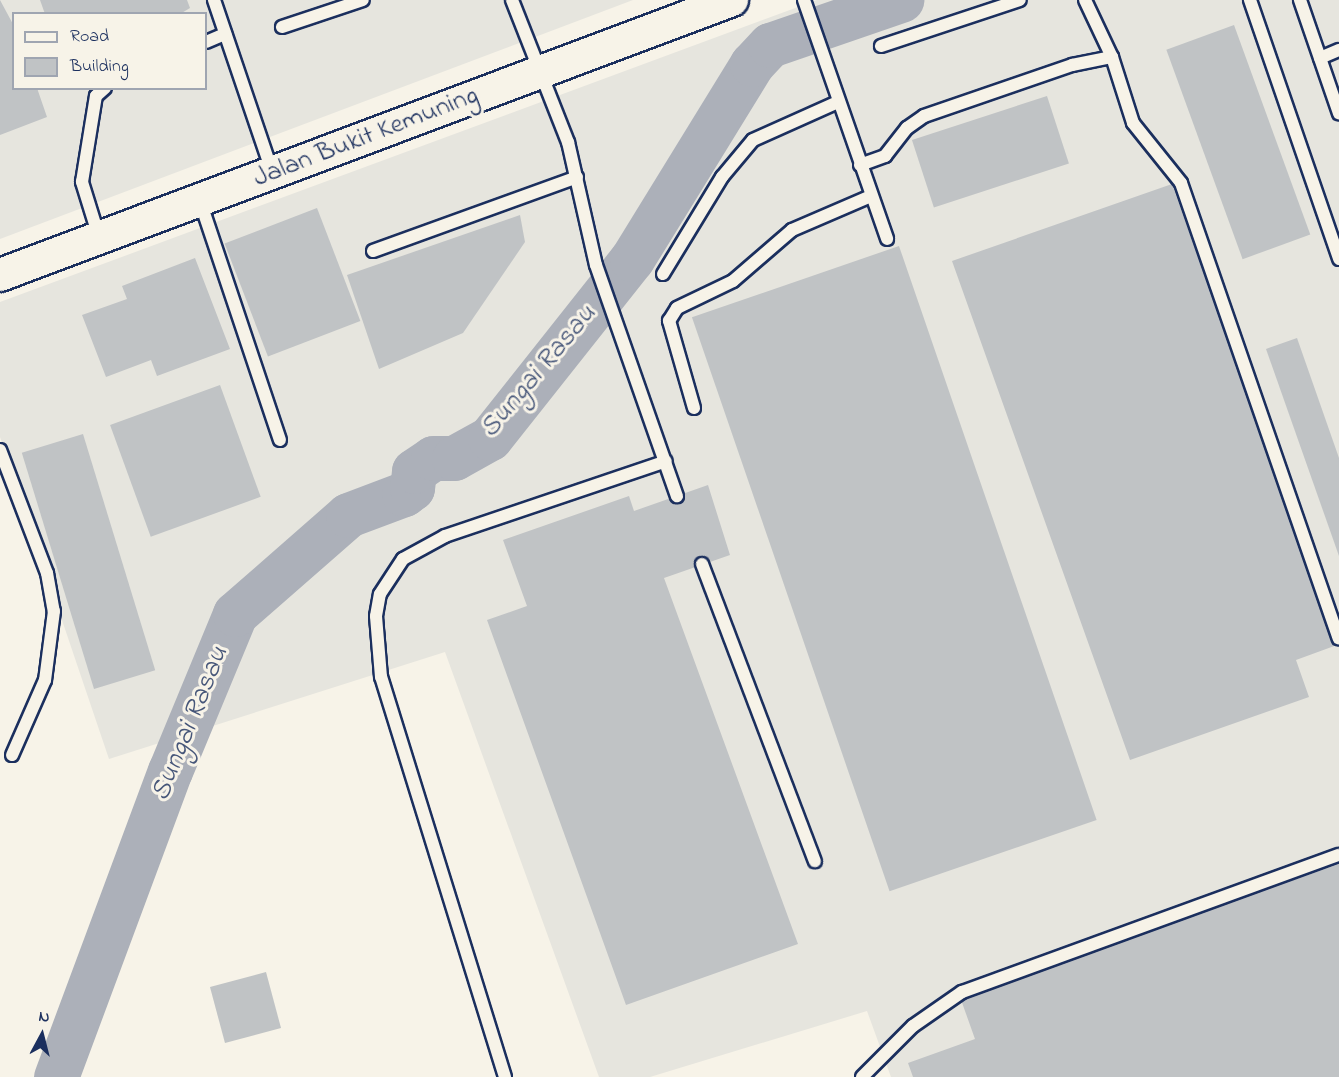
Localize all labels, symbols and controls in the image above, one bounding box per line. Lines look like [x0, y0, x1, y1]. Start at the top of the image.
legend [12, 12, 207, 90]
text: Road [70, 24, 109, 50]
text: Building [70, 54, 129, 80]
street label: Jalan Bukit Kemuning [249, 79, 483, 195]
water label: Sungai Rasau [474, 299, 604, 445]
water label: Sungai Rasau [145, 642, 237, 806]
north arrow [12, 1005, 72, 1065]
text: N [37, 1005, 51, 1030]

